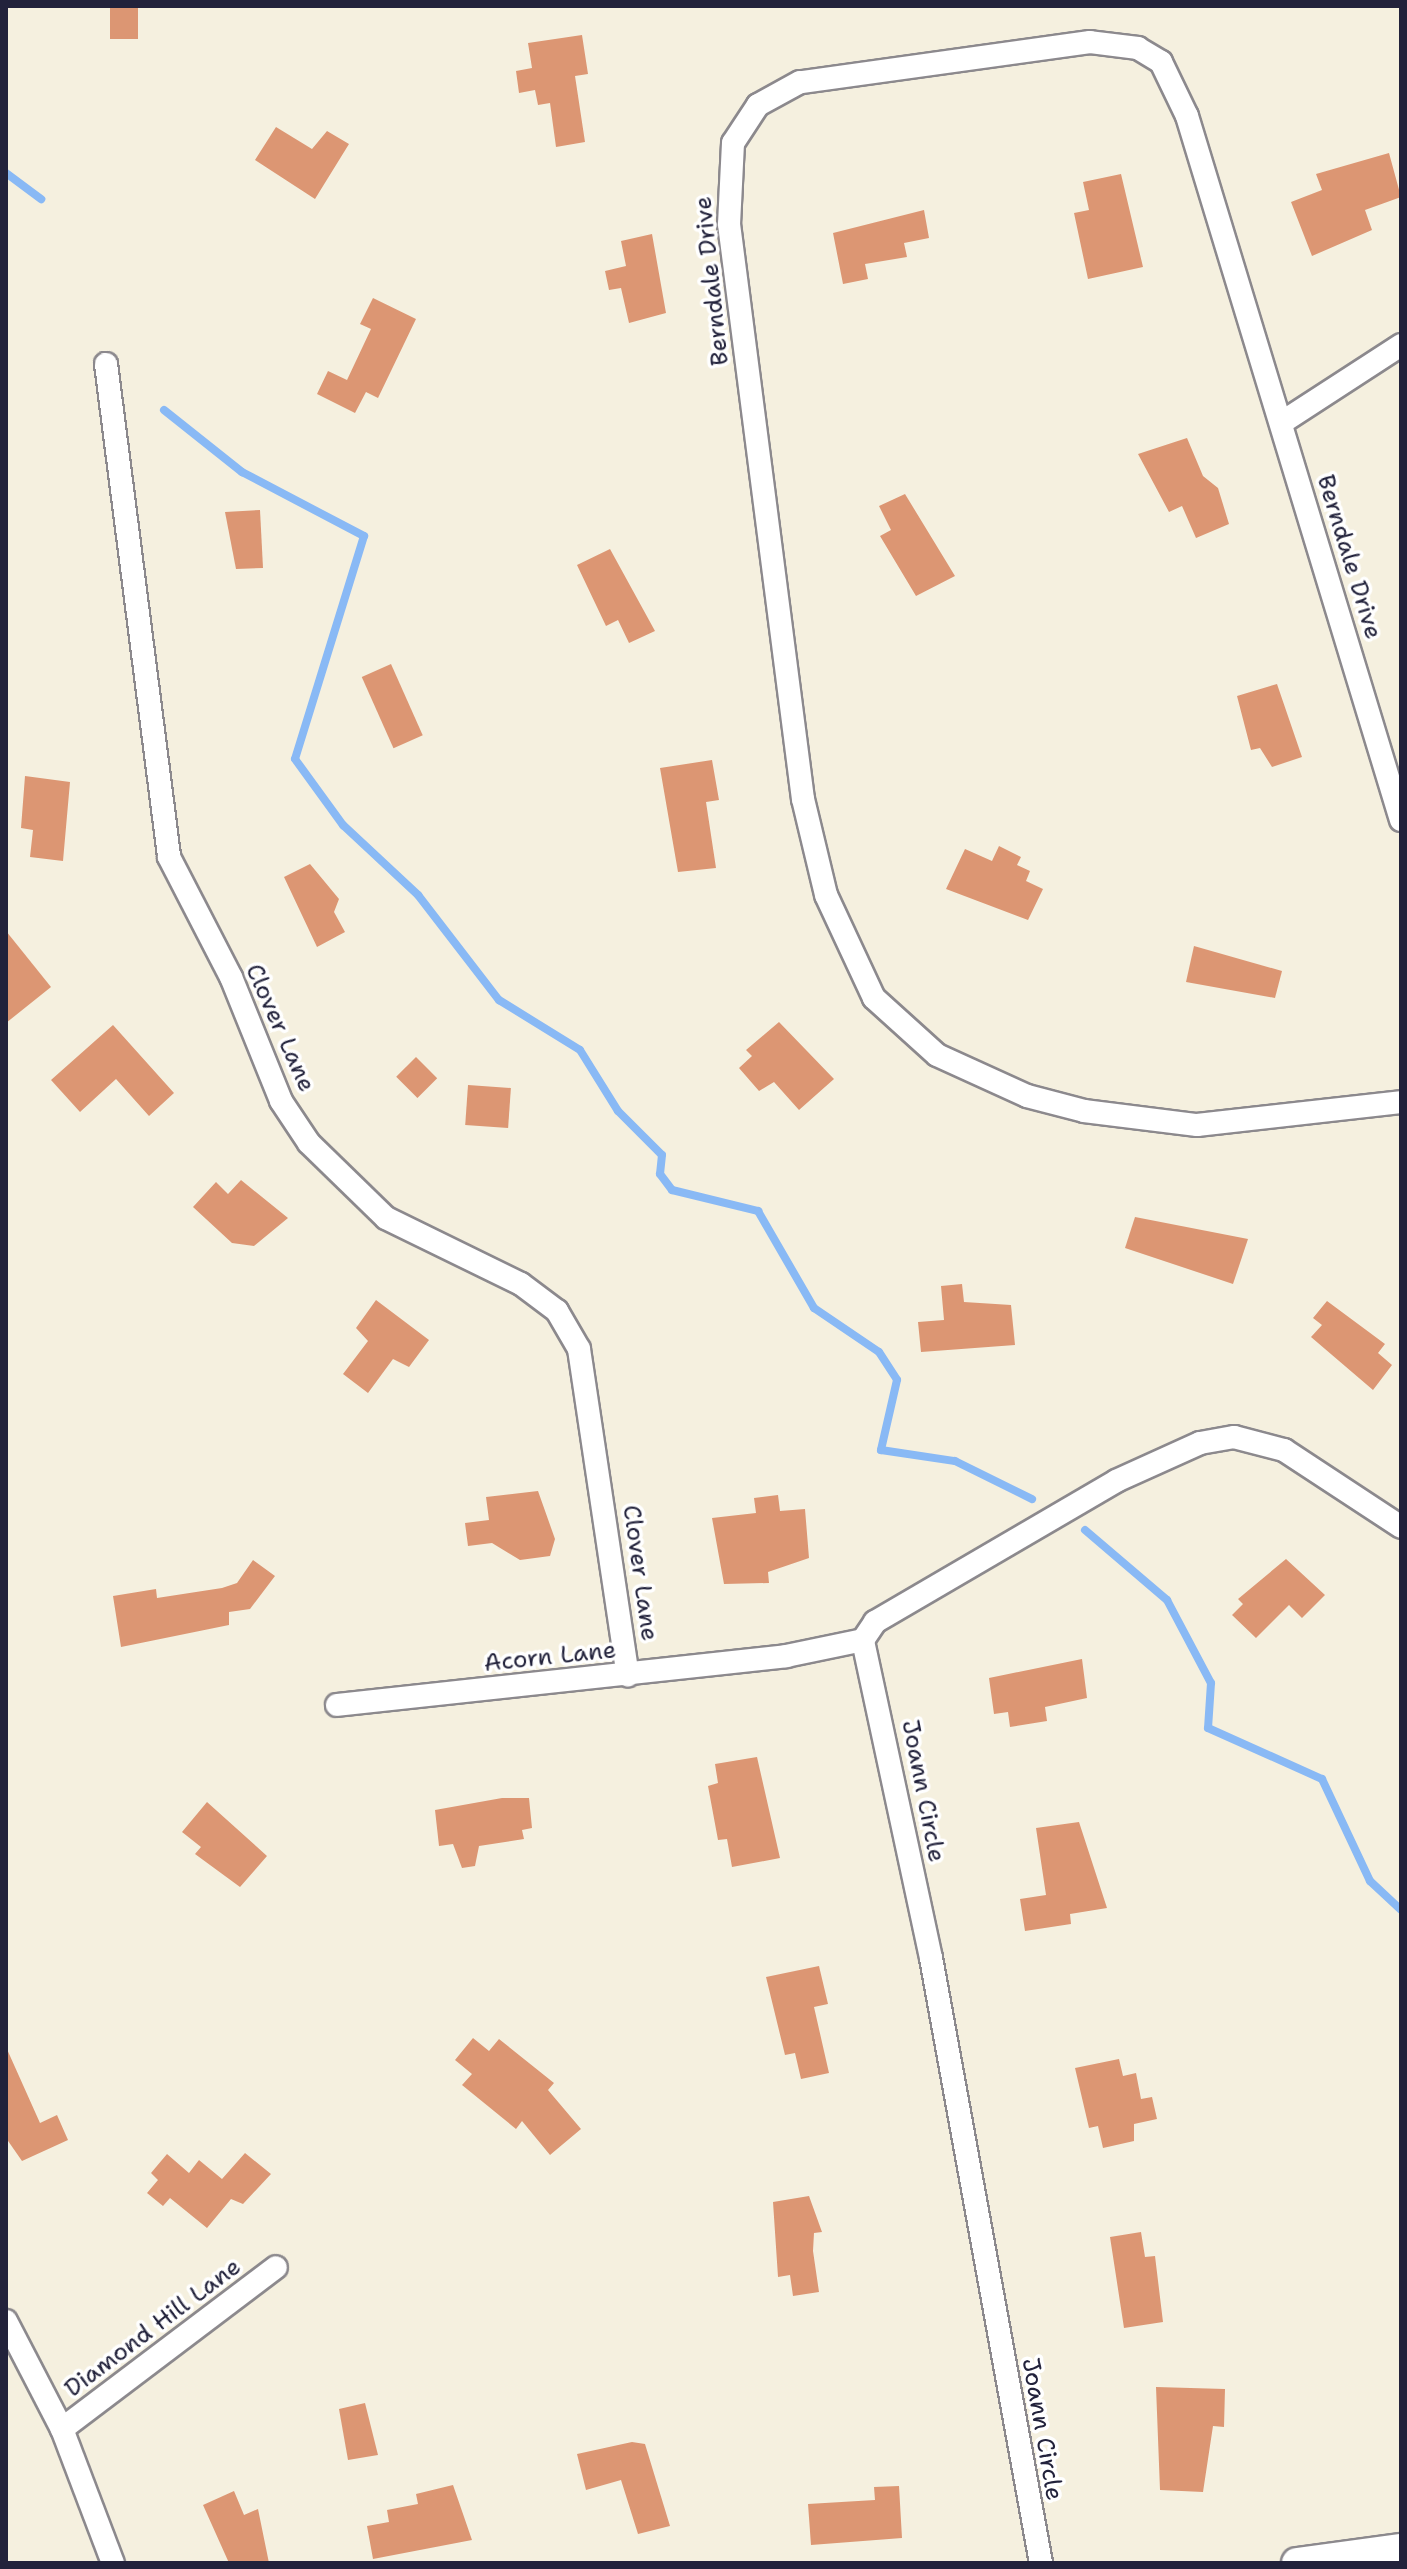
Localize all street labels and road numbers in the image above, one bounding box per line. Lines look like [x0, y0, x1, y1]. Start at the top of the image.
street label: Berndale Drive [689, 195, 735, 367]
street label: Berndale Drive [1310, 472, 1388, 642]
street label: Clover Lane [239, 960, 321, 1096]
street label: Clover Lane [616, 1503, 664, 1643]
street label: Acorn Lane [482, 1636, 618, 1678]
street label: Joann Circle [895, 1717, 951, 1865]
street label: Diamond Hill Lane [59, 2252, 247, 2404]
street label: Joann Circle [1015, 2355, 1069, 2503]

